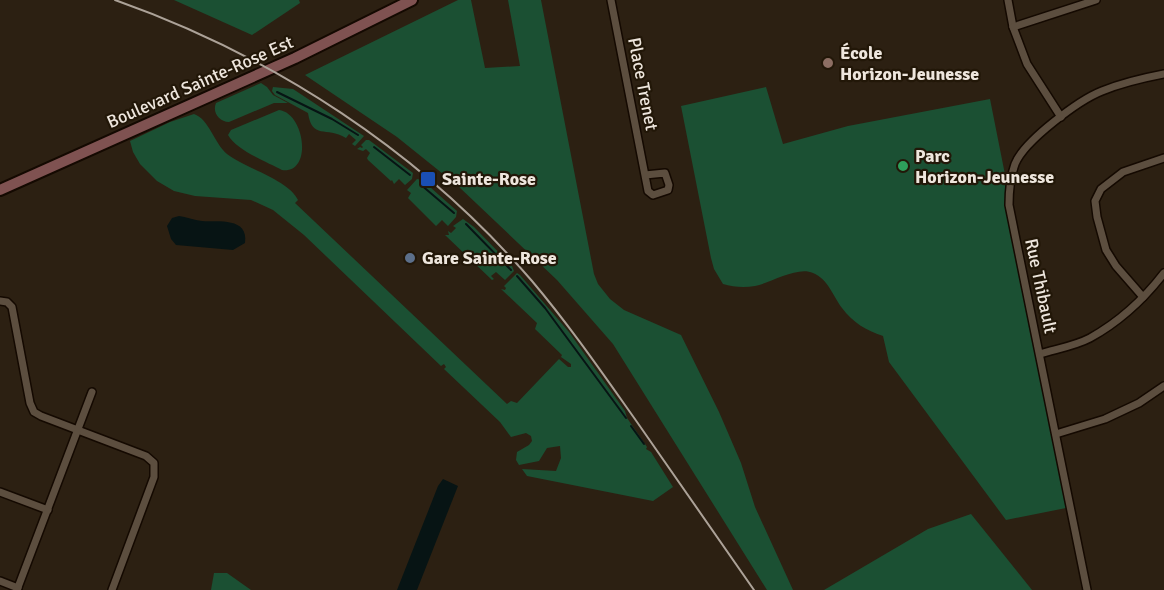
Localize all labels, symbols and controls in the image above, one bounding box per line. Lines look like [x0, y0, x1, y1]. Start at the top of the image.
street label: Boulevard Sainte-Rose Est [103, 31, 297, 133]
street label: Place Trenet [623, 36, 663, 132]
place label: École Horizon-Jeunesse [840, 42, 979, 85]
marker: École Horizon-Jeunesse [821, 56, 835, 70]
place label: Parc Horizon-Jeunesse [915, 145, 1054, 188]
marker: Parc Horizon-Jeunesse [896, 159, 910, 173]
place label: Sainte-Rose [442, 168, 536, 190]
marker: Sainte-Rose [419, 170, 437, 188]
street label: Rue Thibault [1020, 237, 1062, 335]
place label: Gare Sainte-Rose [422, 247, 557, 269]
marker: Gare Sainte-Rose [403, 251, 417, 265]

